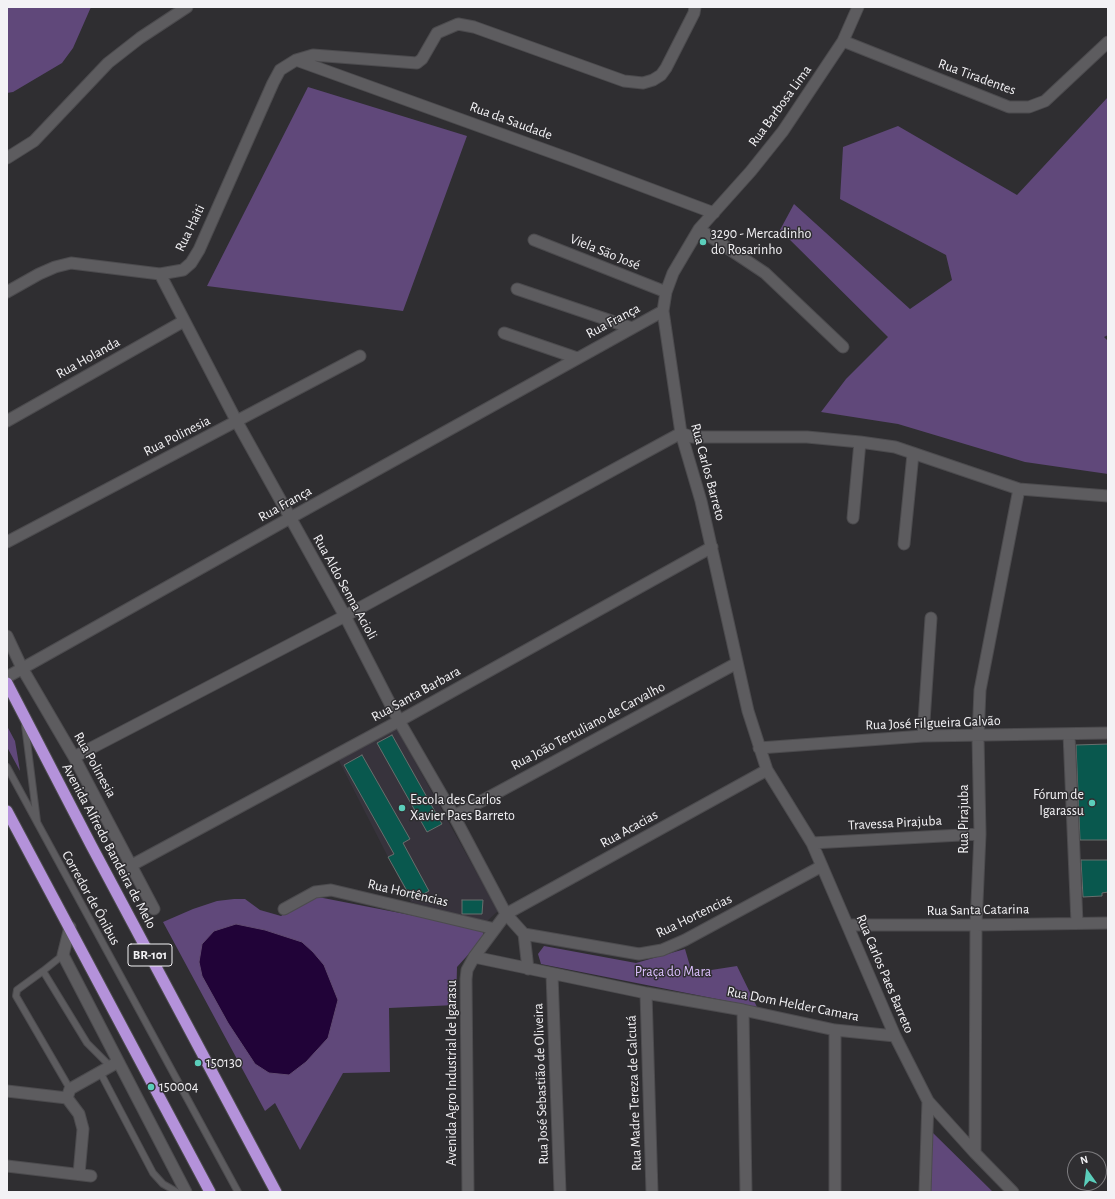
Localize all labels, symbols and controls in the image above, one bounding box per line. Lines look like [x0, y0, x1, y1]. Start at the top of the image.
street label: Rua Tiradentes [936, 55, 1018, 99]
street label: Rua Barbosa Lima [745, 62, 815, 150]
street label: Rua da Saudade [467, 98, 555, 144]
street label: Rua Haiti [171, 202, 209, 254]
place label: 3290 - Mercadinho do Rosarinho [711, 226, 811, 258]
street label: Viela São José [567, 230, 643, 274]
marker: 3290 - Mercadinho do Rosarinho [698, 237, 708, 247]
street label: Rua França [583, 300, 643, 342]
street label: Rua Holanda [53, 334, 123, 382]
street label: Rua Polinesia [141, 412, 213, 460]
street label: Rua Carlos Barreto [687, 422, 729, 522]
street label: Rua França [255, 482, 315, 526]
street label: Rua Aldo Senna Acioli [309, 532, 381, 642]
street label: Rua Santa Barbara [369, 663, 463, 725]
street label: Rua João Tertuliano de Carvalho [508, 678, 668, 774]
street label: Rua José Filgueira Galvão [865, 712, 1001, 734]
street label: Rua Polinesia [70, 729, 120, 801]
street label: Avenida Alfredo Bandeira de Melo [58, 761, 160, 931]
street label: Rua Pirajuba [956, 784, 972, 854]
place label: Fórum de Igarassu [1033, 787, 1084, 820]
place label: Escola des Carlos Xavier Paes Barreto [410, 792, 515, 824]
marker: Fórum de Igarassu [1087, 798, 1097, 808]
marker: Escola des Carlos Xavier Paes Barreto [397, 803, 407, 813]
street label: Rua Acacias [597, 806, 661, 852]
street label: Travessa Pirajuba [848, 812, 942, 834]
street label: Corredor de Ônibus [58, 848, 124, 948]
street label: Rua Hortências [366, 876, 450, 910]
street label: Rua Hortencias [653, 890, 735, 942]
street label: Rua Santa Catarina [927, 901, 1029, 919]
street label: Rua Carlos Paes Barreto [852, 912, 918, 1036]
road number: BR-101 [128, 944, 172, 966]
park label: Praça do Mara [635, 964, 711, 980]
street label: Avenida Agro Industrial de Igarasu [444, 980, 460, 1166]
street label: Rua Dom Helder Camara [725, 983, 861, 1025]
street label: Rua José Sebastião de Oliveira [530, 1003, 552, 1165]
street label: Rua Madre Tereza de Calcutá [623, 1015, 645, 1171]
place label: 150130 [206, 1055, 242, 1071]
marker: 150130 [193, 1058, 203, 1068]
place label: 150004 [159, 1079, 199, 1095]
marker: 150004 [146, 1082, 156, 1092]
north arrow [1067, 1151, 1107, 1191]
text: N [1079, 1154, 1089, 1166]

